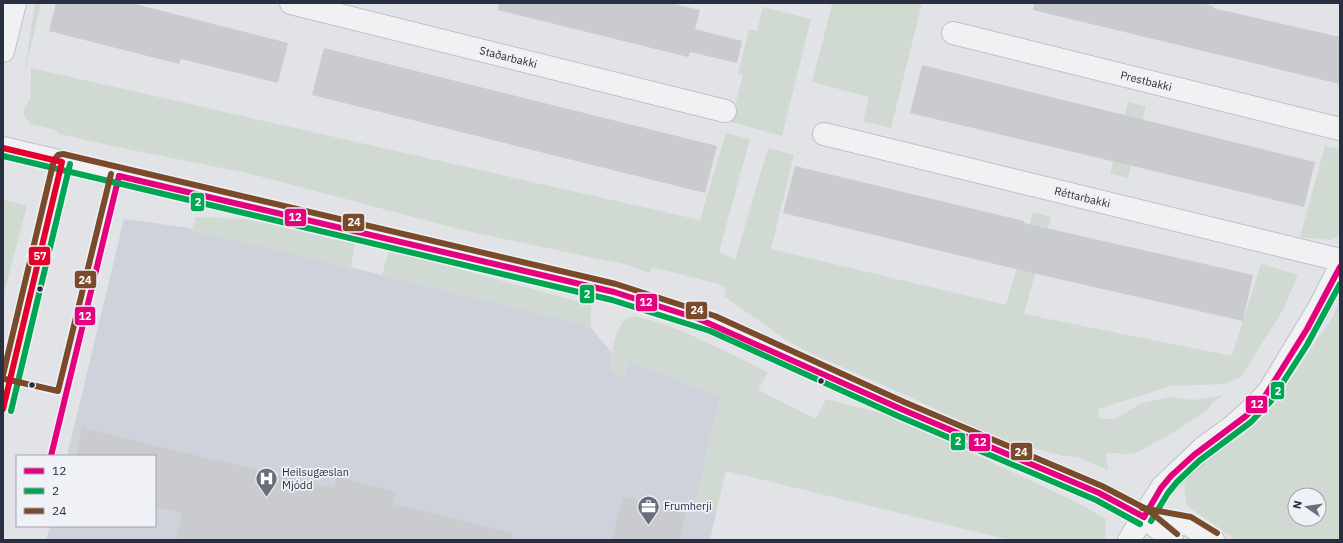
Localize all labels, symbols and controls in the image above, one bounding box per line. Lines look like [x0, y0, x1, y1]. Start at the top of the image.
street label: Staðarbakki [478, 43, 539, 71]
street label: Prestbakki [1119, 68, 1173, 94]
street label: Réttarbakki [1053, 184, 1112, 211]
line badge: 2 [190, 192, 205, 212]
text: 2 [195, 195, 202, 209]
line badge: 12 [284, 208, 307, 227]
text: 12 [288, 210, 302, 224]
line badge: 24 [342, 213, 365, 232]
text: 24 [347, 215, 361, 229]
line badge: 57 [28, 246, 51, 266]
text: 57 [33, 249, 47, 263]
line badge: 24 [74, 270, 97, 289]
text: 24 [78, 273, 92, 287]
unlabelled marker [35, 284, 45, 294]
line badge: 2 [579, 284, 595, 304]
text: 2 [584, 287, 591, 301]
line badge: 12 [635, 293, 658, 312]
text: 12 [639, 295, 653, 309]
line badge: 24 [685, 301, 708, 320]
text: 24 [690, 303, 704, 317]
line badge: 12 [74, 306, 96, 326]
text: 12 [78, 309, 92, 323]
unlabelled marker [816, 376, 826, 386]
unlabelled marker [27, 380, 37, 390]
line badge: 2 [1270, 381, 1285, 400]
text: 2 [1275, 384, 1282, 398]
line badge: 12 [1245, 395, 1268, 414]
text: 12 [1250, 397, 1264, 411]
line badge: 2 [950, 432, 966, 451]
line badge: 12 [968, 433, 991, 452]
text: 2 [955, 434, 962, 448]
text: 12 [973, 435, 987, 449]
line badge: 24 [1010, 442, 1033, 461]
text: 24 [1014, 445, 1028, 459]
legend [16, 455, 156, 527]
text: 12 [52, 463, 66, 478]
hospital icon: Heilsugæslan Mjódd [253, 465, 279, 498]
place label: Heilsugæslan Mjódd [282, 465, 349, 492]
text: 2 [52, 483, 59, 498]
north arrow [1287, 487, 1327, 527]
office icon: Frumherji [636, 493, 662, 526]
place label: Frumherji [664, 499, 712, 513]
text: N [1290, 499, 1305, 510]
text: 24 [52, 503, 66, 518]

